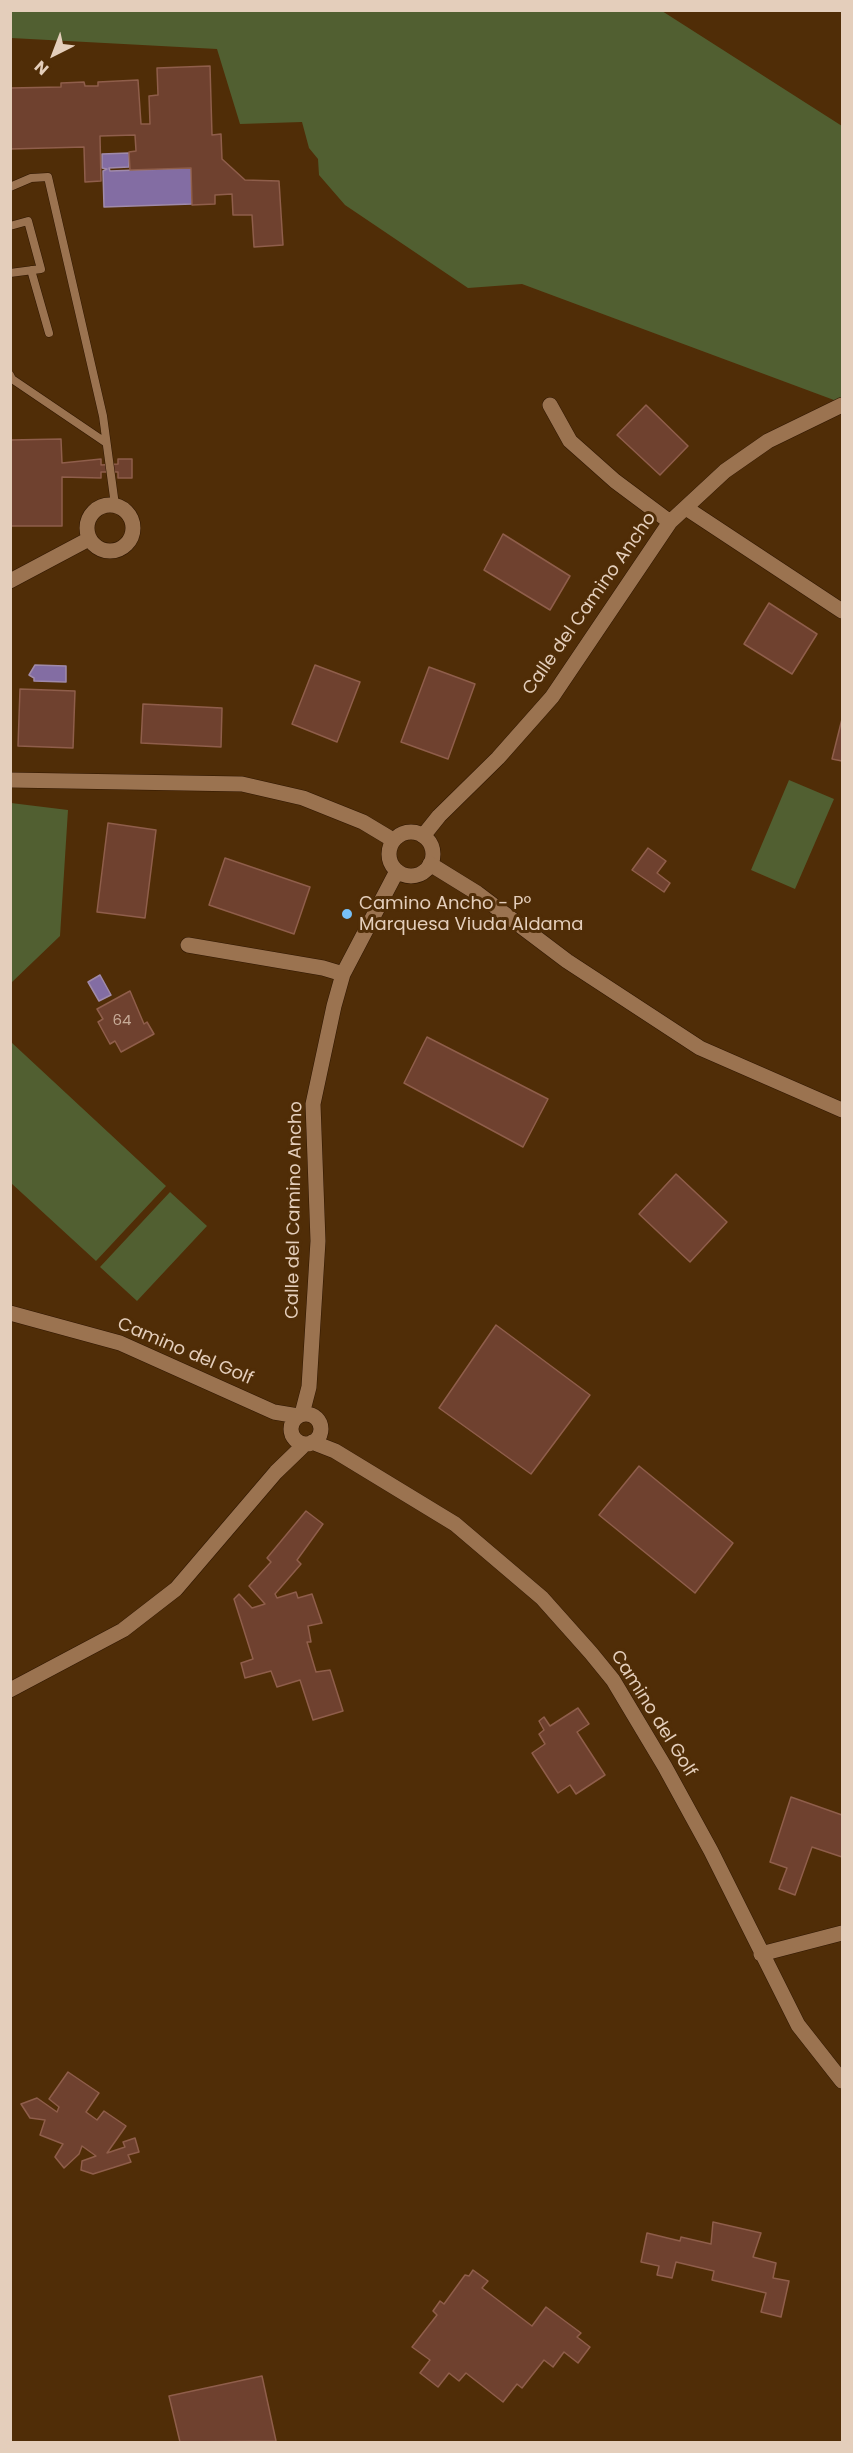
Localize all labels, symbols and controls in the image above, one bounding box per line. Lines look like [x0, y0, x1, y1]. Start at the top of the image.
north arrow [24, 24, 84, 84]
text: N [29, 55, 54, 80]
street label: Calle del Camino Ancho [519, 509, 661, 699]
place label: Camino Ancho - Pº Marquesa Viuda Aldama [359, 893, 583, 936]
marker: Camino Ancho - Pº Marquesa Viuda Aldama [340, 907, 354, 921]
house number: 64 [113, 1012, 131, 1030]
street label: Calle del Camino Ancho [282, 1101, 308, 1319]
street label: Camino del Golf [114, 1314, 256, 1390]
street label: Camino del Golf [605, 1647, 701, 1781]

